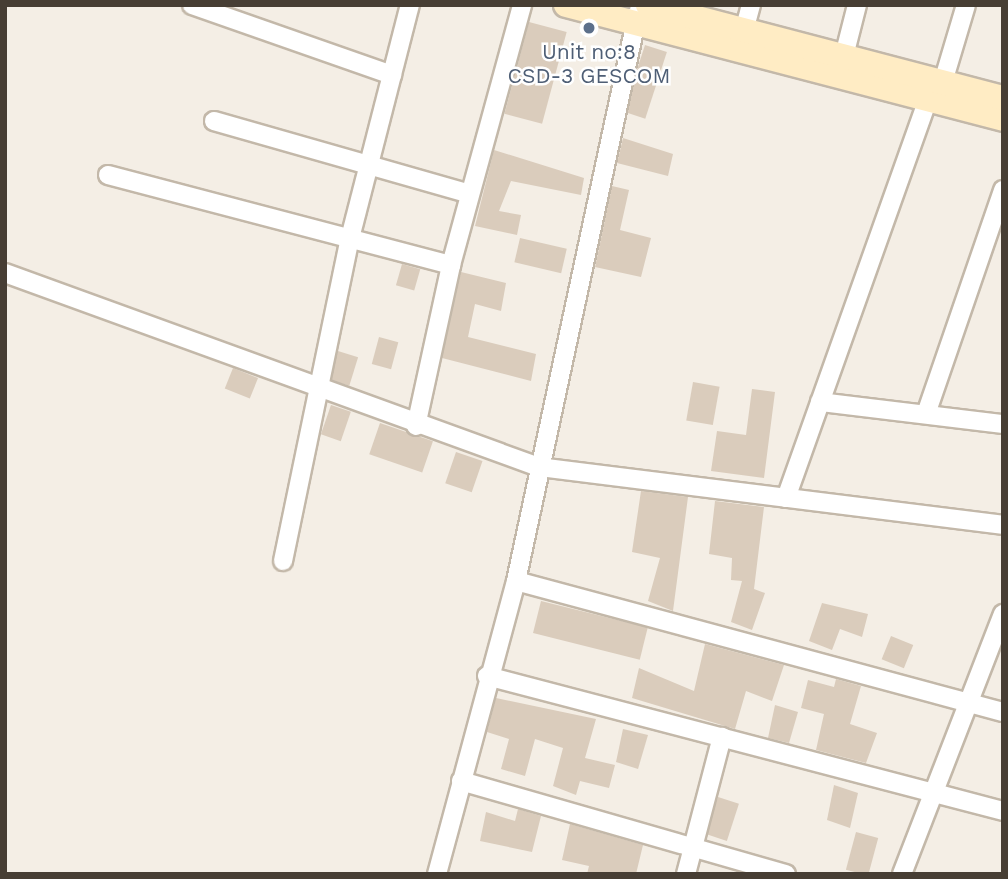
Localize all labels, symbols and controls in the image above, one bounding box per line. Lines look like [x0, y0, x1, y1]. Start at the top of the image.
marker: Unit no:8 CSD-3 GESCOM [581, 20, 597, 36]
place label: Unit no:8 CSD-3 GESCOM [508, 39, 670, 89]

